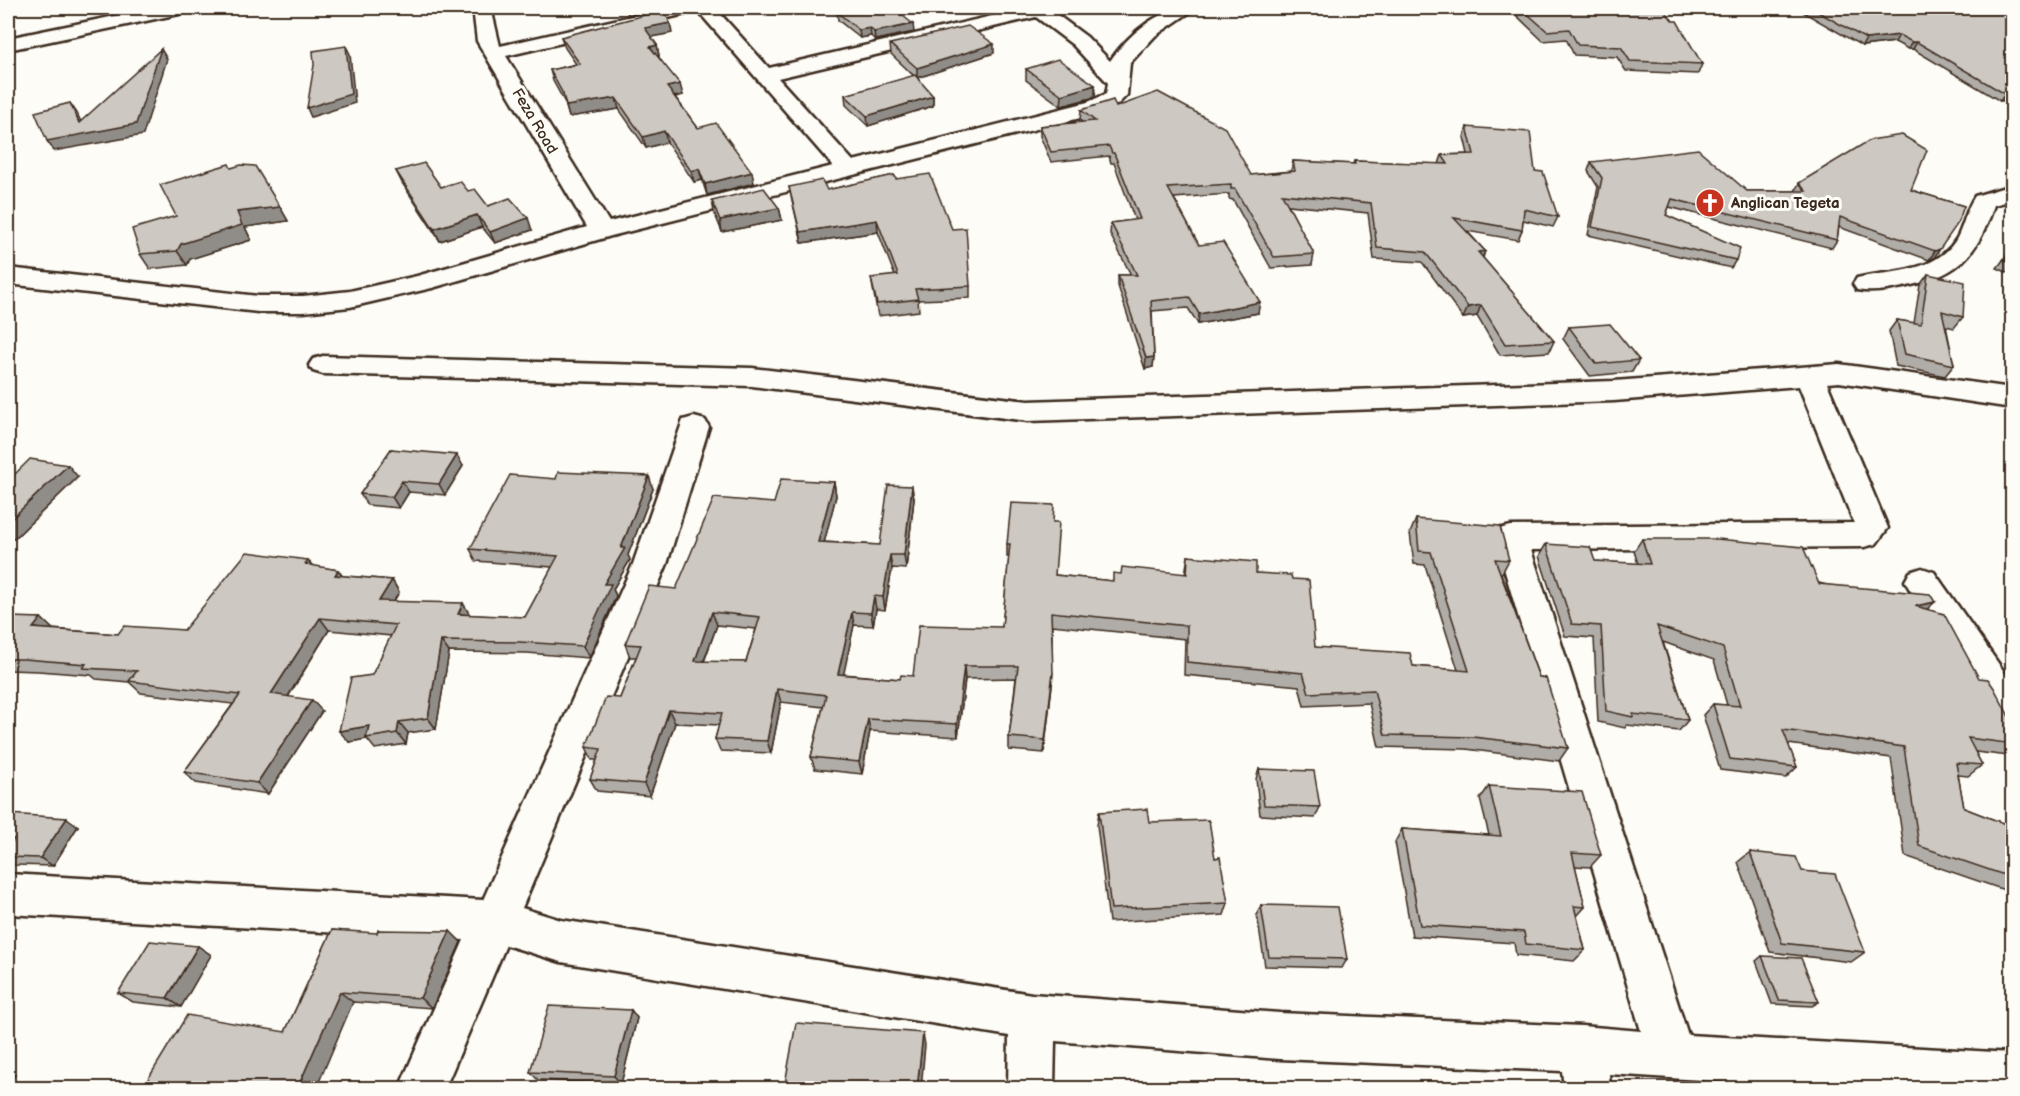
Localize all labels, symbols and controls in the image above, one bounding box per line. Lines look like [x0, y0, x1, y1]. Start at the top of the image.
street label: Feza Road [508, 85, 562, 158]
church icon: Anglican Tegeta [1694, 187, 1726, 219]
place label: Anglican Tegeta [1730, 194, 1840, 213]

